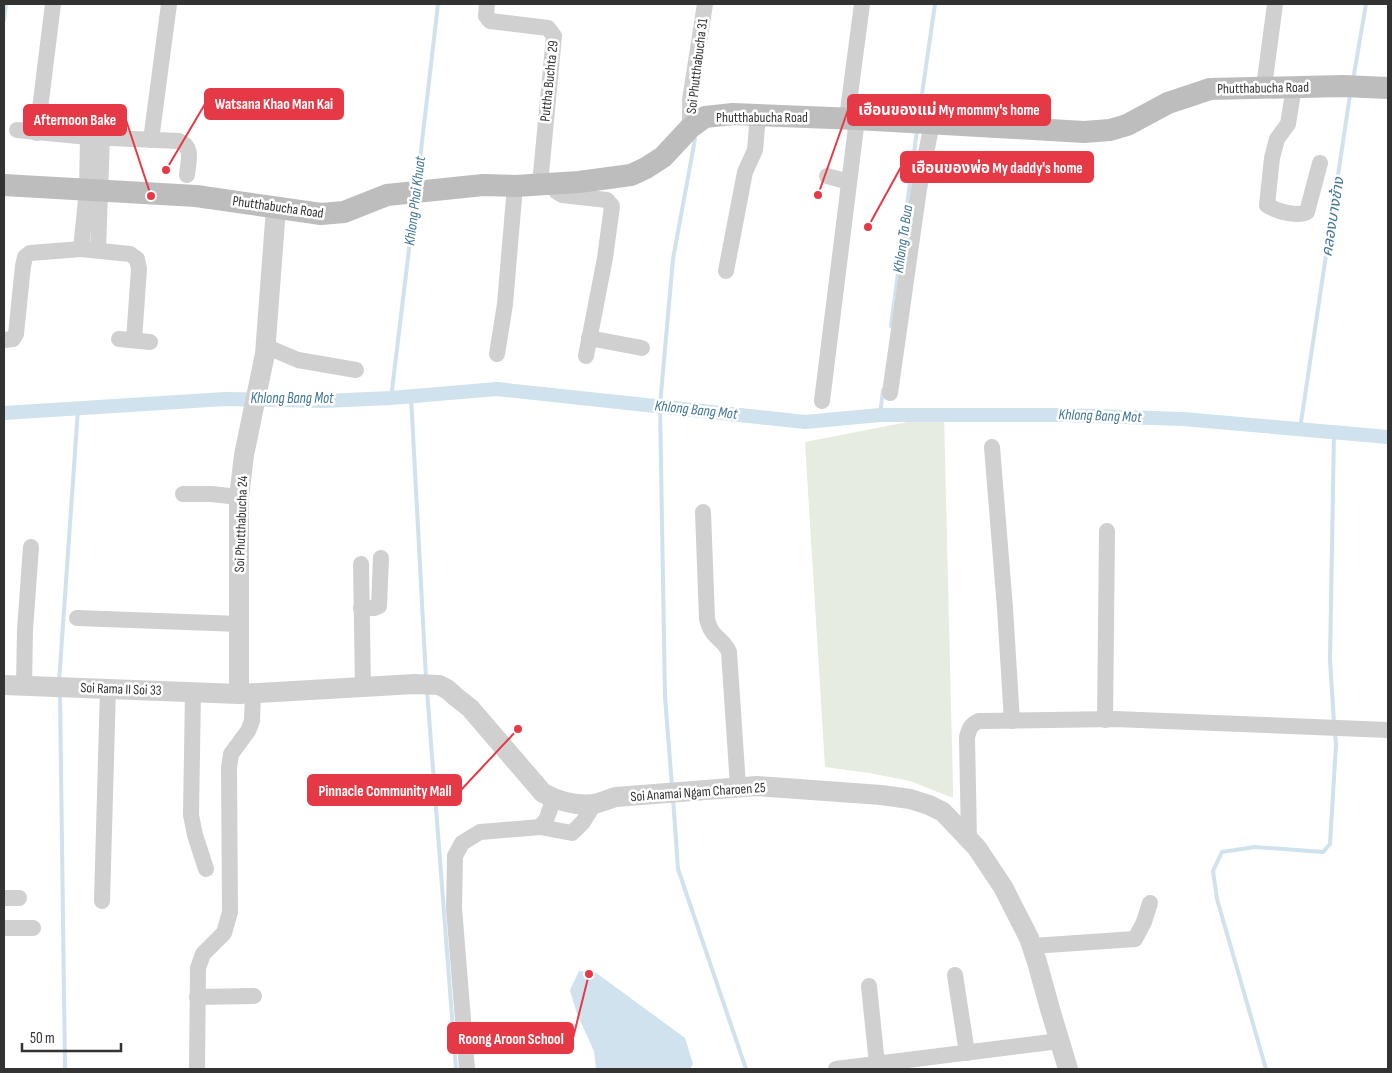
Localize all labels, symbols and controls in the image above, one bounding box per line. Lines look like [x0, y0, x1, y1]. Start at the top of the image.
street label: Soi Phutthabucha 31 [683, 17, 711, 115]
street label: Puttha Buchta 29 [536, 40, 562, 122]
street label: Phutthabucha Road [1217, 79, 1309, 97]
callout: Watsana Khao Man Kai [205, 89, 343, 119]
text: Watsana Khao Man Kai [215, 95, 333, 114]
callout: เฮือนของแม่ My mommy's home [848, 95, 1050, 125]
text: เฮือนของแม่ My mommy's home [858, 101, 1040, 120]
callout: Afternoon Bake [24, 105, 126, 135]
street label: Phutthabucha Road [716, 109, 808, 126]
text: Afternoon Bake [33, 111, 116, 130]
callout: เฮือนของพ่อ My daddy's home [901, 152, 1093, 182]
water label: Khlong Phai Khuat [400, 155, 430, 247]
text: เฮือนของพ่อ My daddy's home [911, 159, 1083, 178]
water label: คลองบางช้าง [1317, 175, 1349, 258]
street label: Phutthabucha Road [231, 192, 325, 222]
water label: Khlong Ta Bua [889, 204, 917, 274]
water label: Khlong Bang Mot [250, 389, 334, 408]
water label: Khlong Bang Mot [654, 396, 739, 424]
water label: Khlong Bang Mot [1058, 405, 1142, 427]
street label: Soi Phutthabucha 24 [231, 475, 251, 573]
street label: Soi Rama II Soi 33 [80, 679, 162, 699]
callout: Pinnacle Community Mall [308, 775, 461, 805]
street label: Soi Anamai Ngam Charoen 25 [630, 779, 767, 805]
text: Pinnacle Community Mall [318, 782, 452, 801]
scale bar [22, 1020, 121, 1052]
callout: Roong Aroon School [448, 1023, 573, 1053]
text: 50 m [30, 1029, 55, 1048]
text: Roong Aroon School [458, 1030, 564, 1049]

